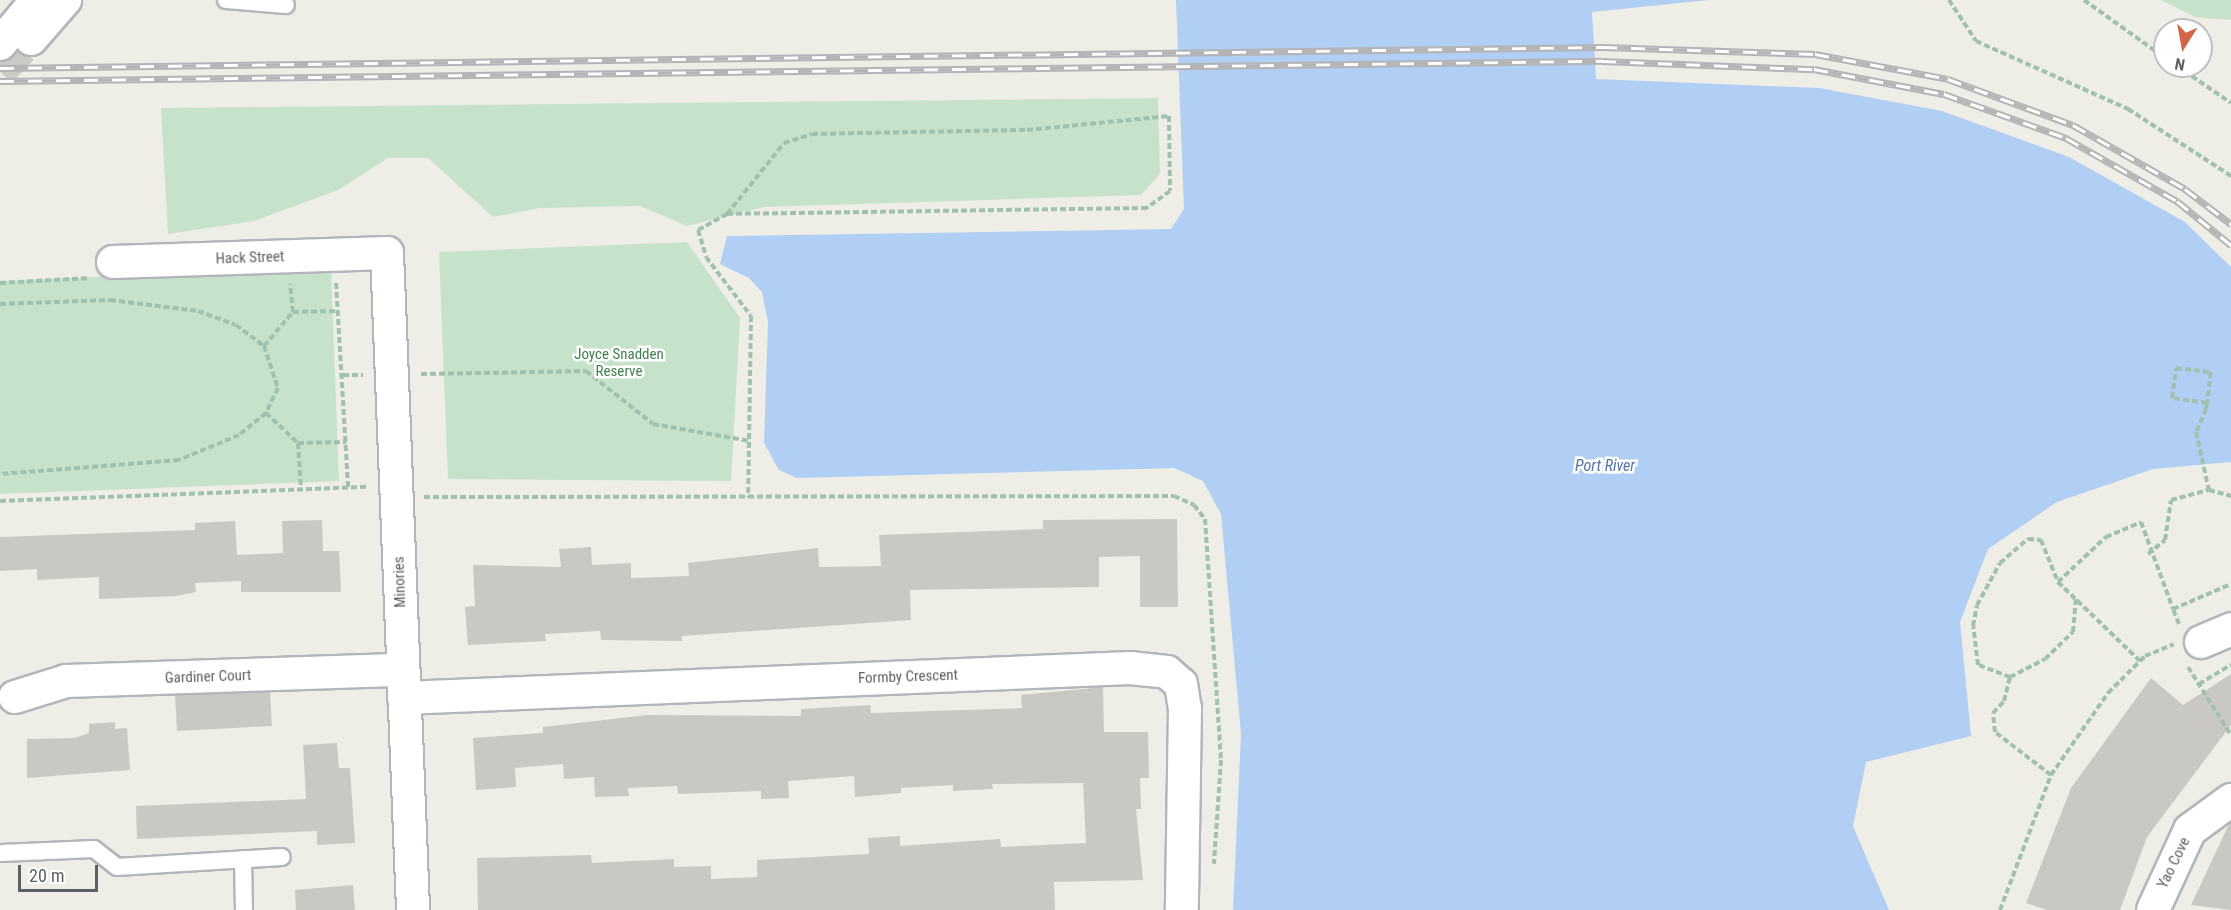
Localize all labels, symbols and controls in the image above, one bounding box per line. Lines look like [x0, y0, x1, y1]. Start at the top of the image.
north arrow [2153, 18, 2213, 78]
text: N [2173, 54, 2186, 74]
street label: Hack Street [215, 248, 285, 268]
park label: Joyce Snadden Reserve [574, 345, 664, 380]
water label: Port River [1575, 456, 1635, 476]
street label: Minories [390, 556, 410, 608]
street label: Gardiner Court [165, 666, 251, 688]
street label: Formby Crescent [858, 666, 958, 688]
street label: Yao Cove [2154, 834, 2194, 892]
scale bar [21, 853, 100, 891]
text: 20 m [29, 865, 64, 886]

